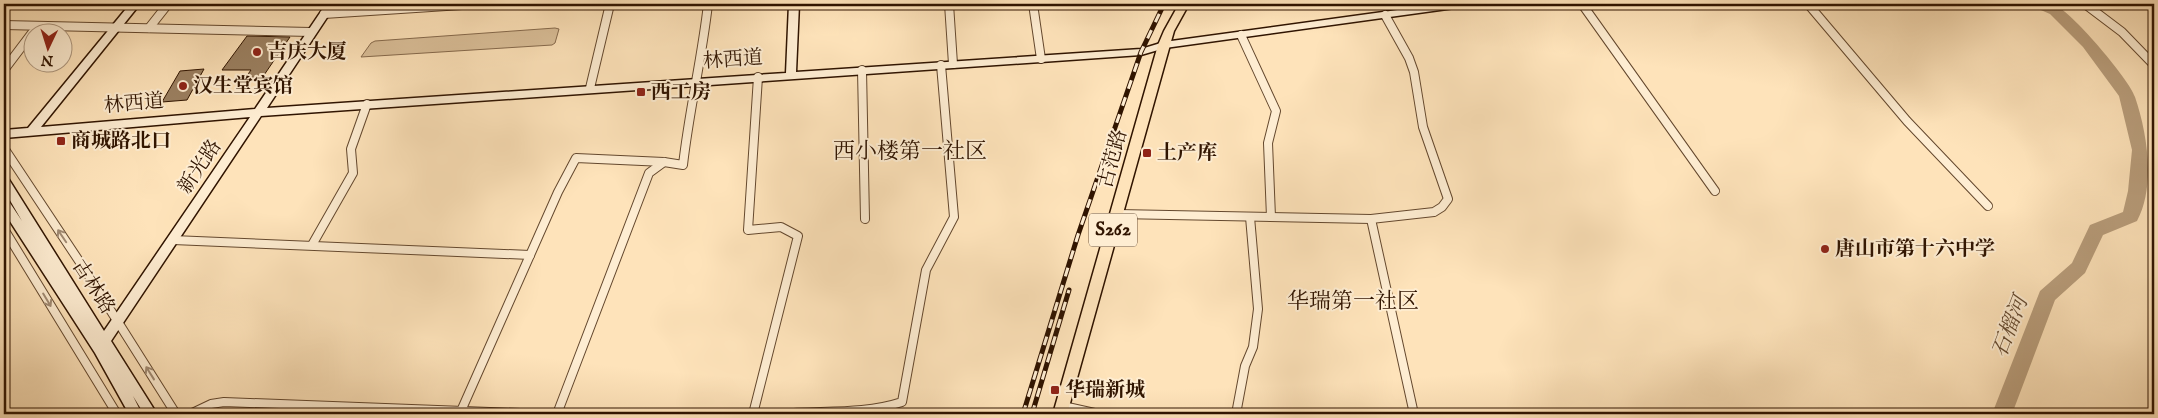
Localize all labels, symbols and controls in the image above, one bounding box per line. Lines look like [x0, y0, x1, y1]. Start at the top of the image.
north arrow [22, 22, 72, 72]
place label: 吉庆大厦 [267, 40, 347, 65]
street label: 林西道 [702, 45, 764, 75]
marker: 吉庆大厦 [251, 46, 263, 58]
text: N [40, 51, 55, 69]
place label: 汉生堂宾馆 [193, 74, 293, 99]
marker: 汉生堂宾馆 [177, 80, 189, 92]
place label: 西工房 [651, 80, 711, 105]
marker: 西工房 [635, 86, 647, 98]
street label: 林西道 [103, 89, 165, 119]
street label: 古范路 [1093, 127, 1133, 191]
place label: 商城路北口 [71, 129, 171, 154]
marker: 商城路北口 [55, 135, 67, 147]
street label: 新光路 [173, 135, 227, 199]
district label: 西小楼第一社区 [833, 138, 987, 166]
place label: 土产库 [1157, 141, 1217, 166]
marker: 土产库 [1141, 147, 1153, 159]
road number: S262 [1089, 214, 1137, 246]
one-way arrow [57, 230, 67, 244]
place label: 唐山市第十六中学 [1835, 237, 1995, 262]
marker: 唐山市第十六中学 [1819, 243, 1831, 255]
street label: 古林路 [66, 255, 120, 319]
district label: 华瑞第一社区 [1287, 288, 1419, 316]
water label: 石榴河 [1987, 289, 2036, 361]
one-way arrow [43, 293, 53, 307]
one-way arrow [145, 366, 156, 380]
place label: 华瑞新城 [1065, 378, 1145, 403]
marker: 华瑞新城 [1049, 384, 1061, 396]

